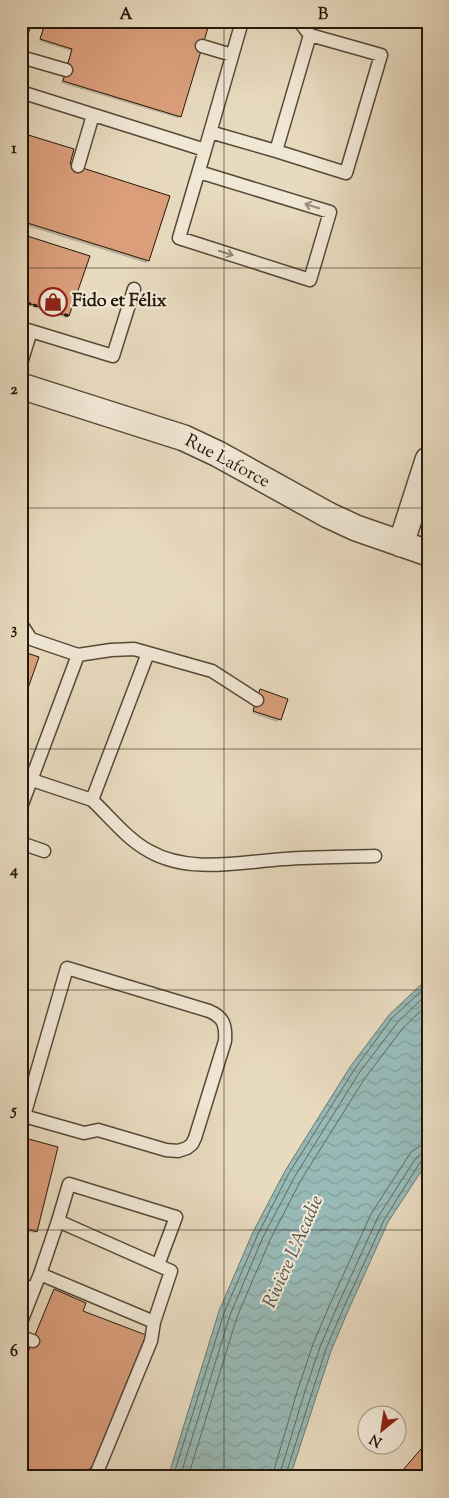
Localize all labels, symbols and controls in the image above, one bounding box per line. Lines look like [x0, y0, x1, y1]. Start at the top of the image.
text: A [120, 4, 133, 27]
text: B [318, 4, 328, 27]
text: 1 [11, 138, 17, 161]
one-way arrow [304, 200, 320, 210]
one-way arrow [217, 249, 233, 259]
shop icon: Fido et Félix [38, 287, 68, 317]
place label: Fido et Félix [72, 289, 167, 315]
text: 2 [10, 379, 18, 402]
street label: Rue Laforce [180, 429, 274, 495]
text: 3 [11, 619, 18, 642]
text: 4 [9, 860, 18, 883]
text: 5 [9, 1100, 17, 1123]
water label: Rivière L'Acadie [257, 1191, 331, 1313]
text: 6 [10, 1341, 18, 1364]
north arrow [356, 1406, 406, 1456]
text: N [367, 1428, 386, 1451]

